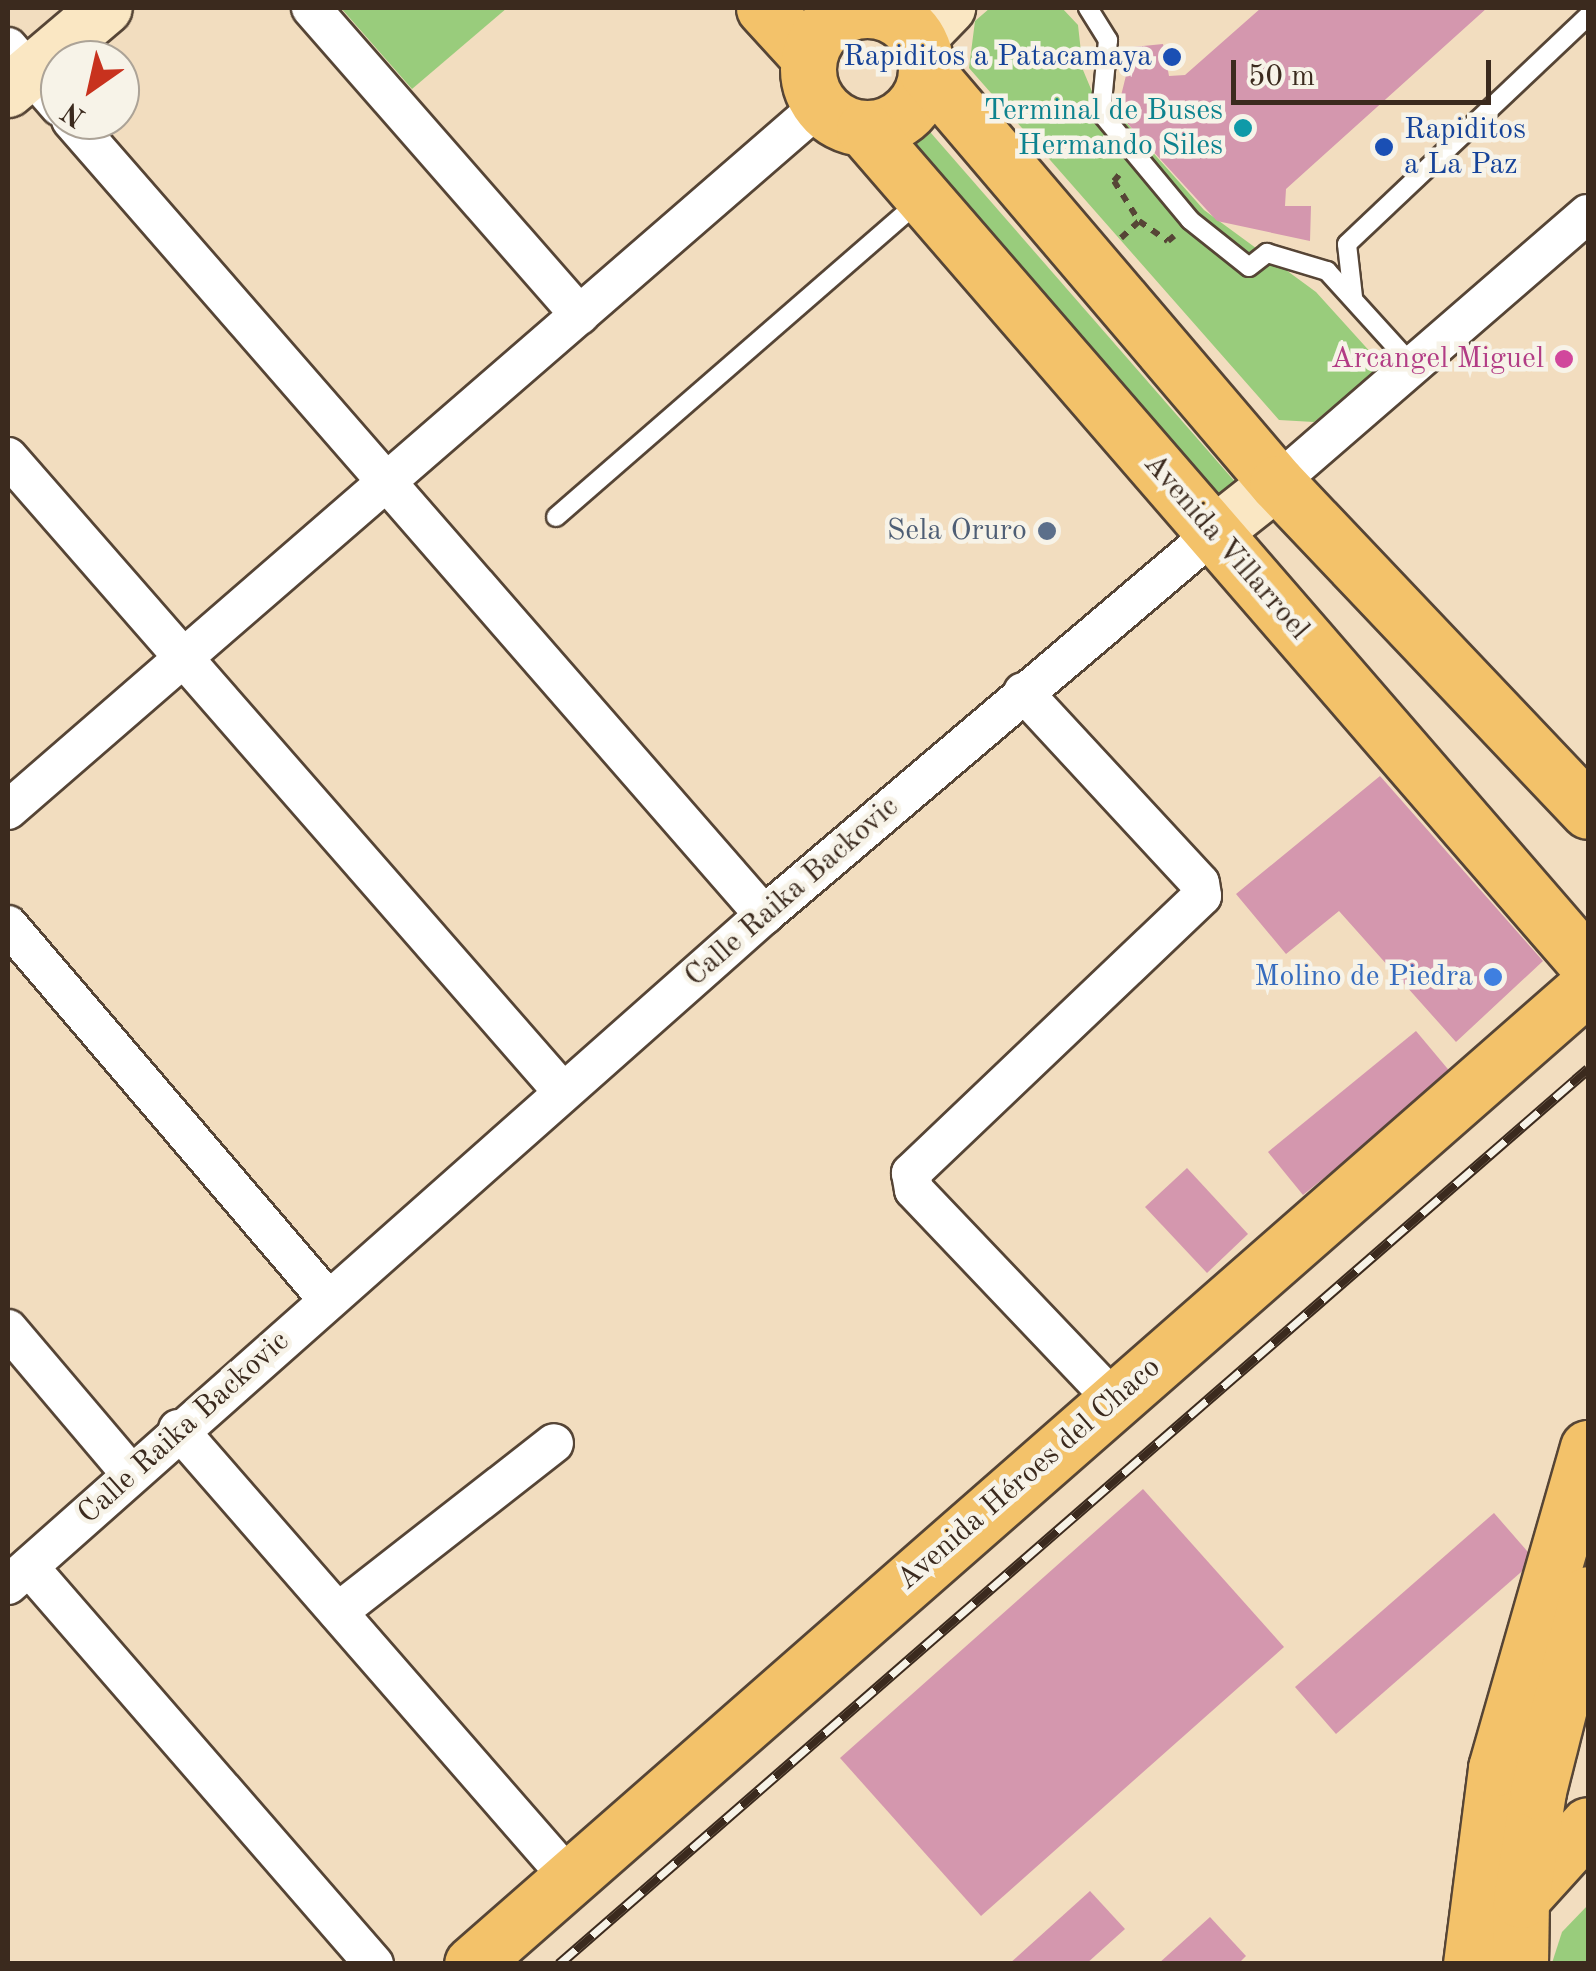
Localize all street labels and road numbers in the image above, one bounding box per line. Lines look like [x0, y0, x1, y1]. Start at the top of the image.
street label: Avenida Villarroel [1135, 447, 1317, 647]
street label: Calle Raika Backovic [678, 789, 906, 995]
street label: Calle Raika Backovic [71, 1324, 297, 1532]
street label: Avenida Héroes del Chaco [890, 1350, 1168, 1598]

